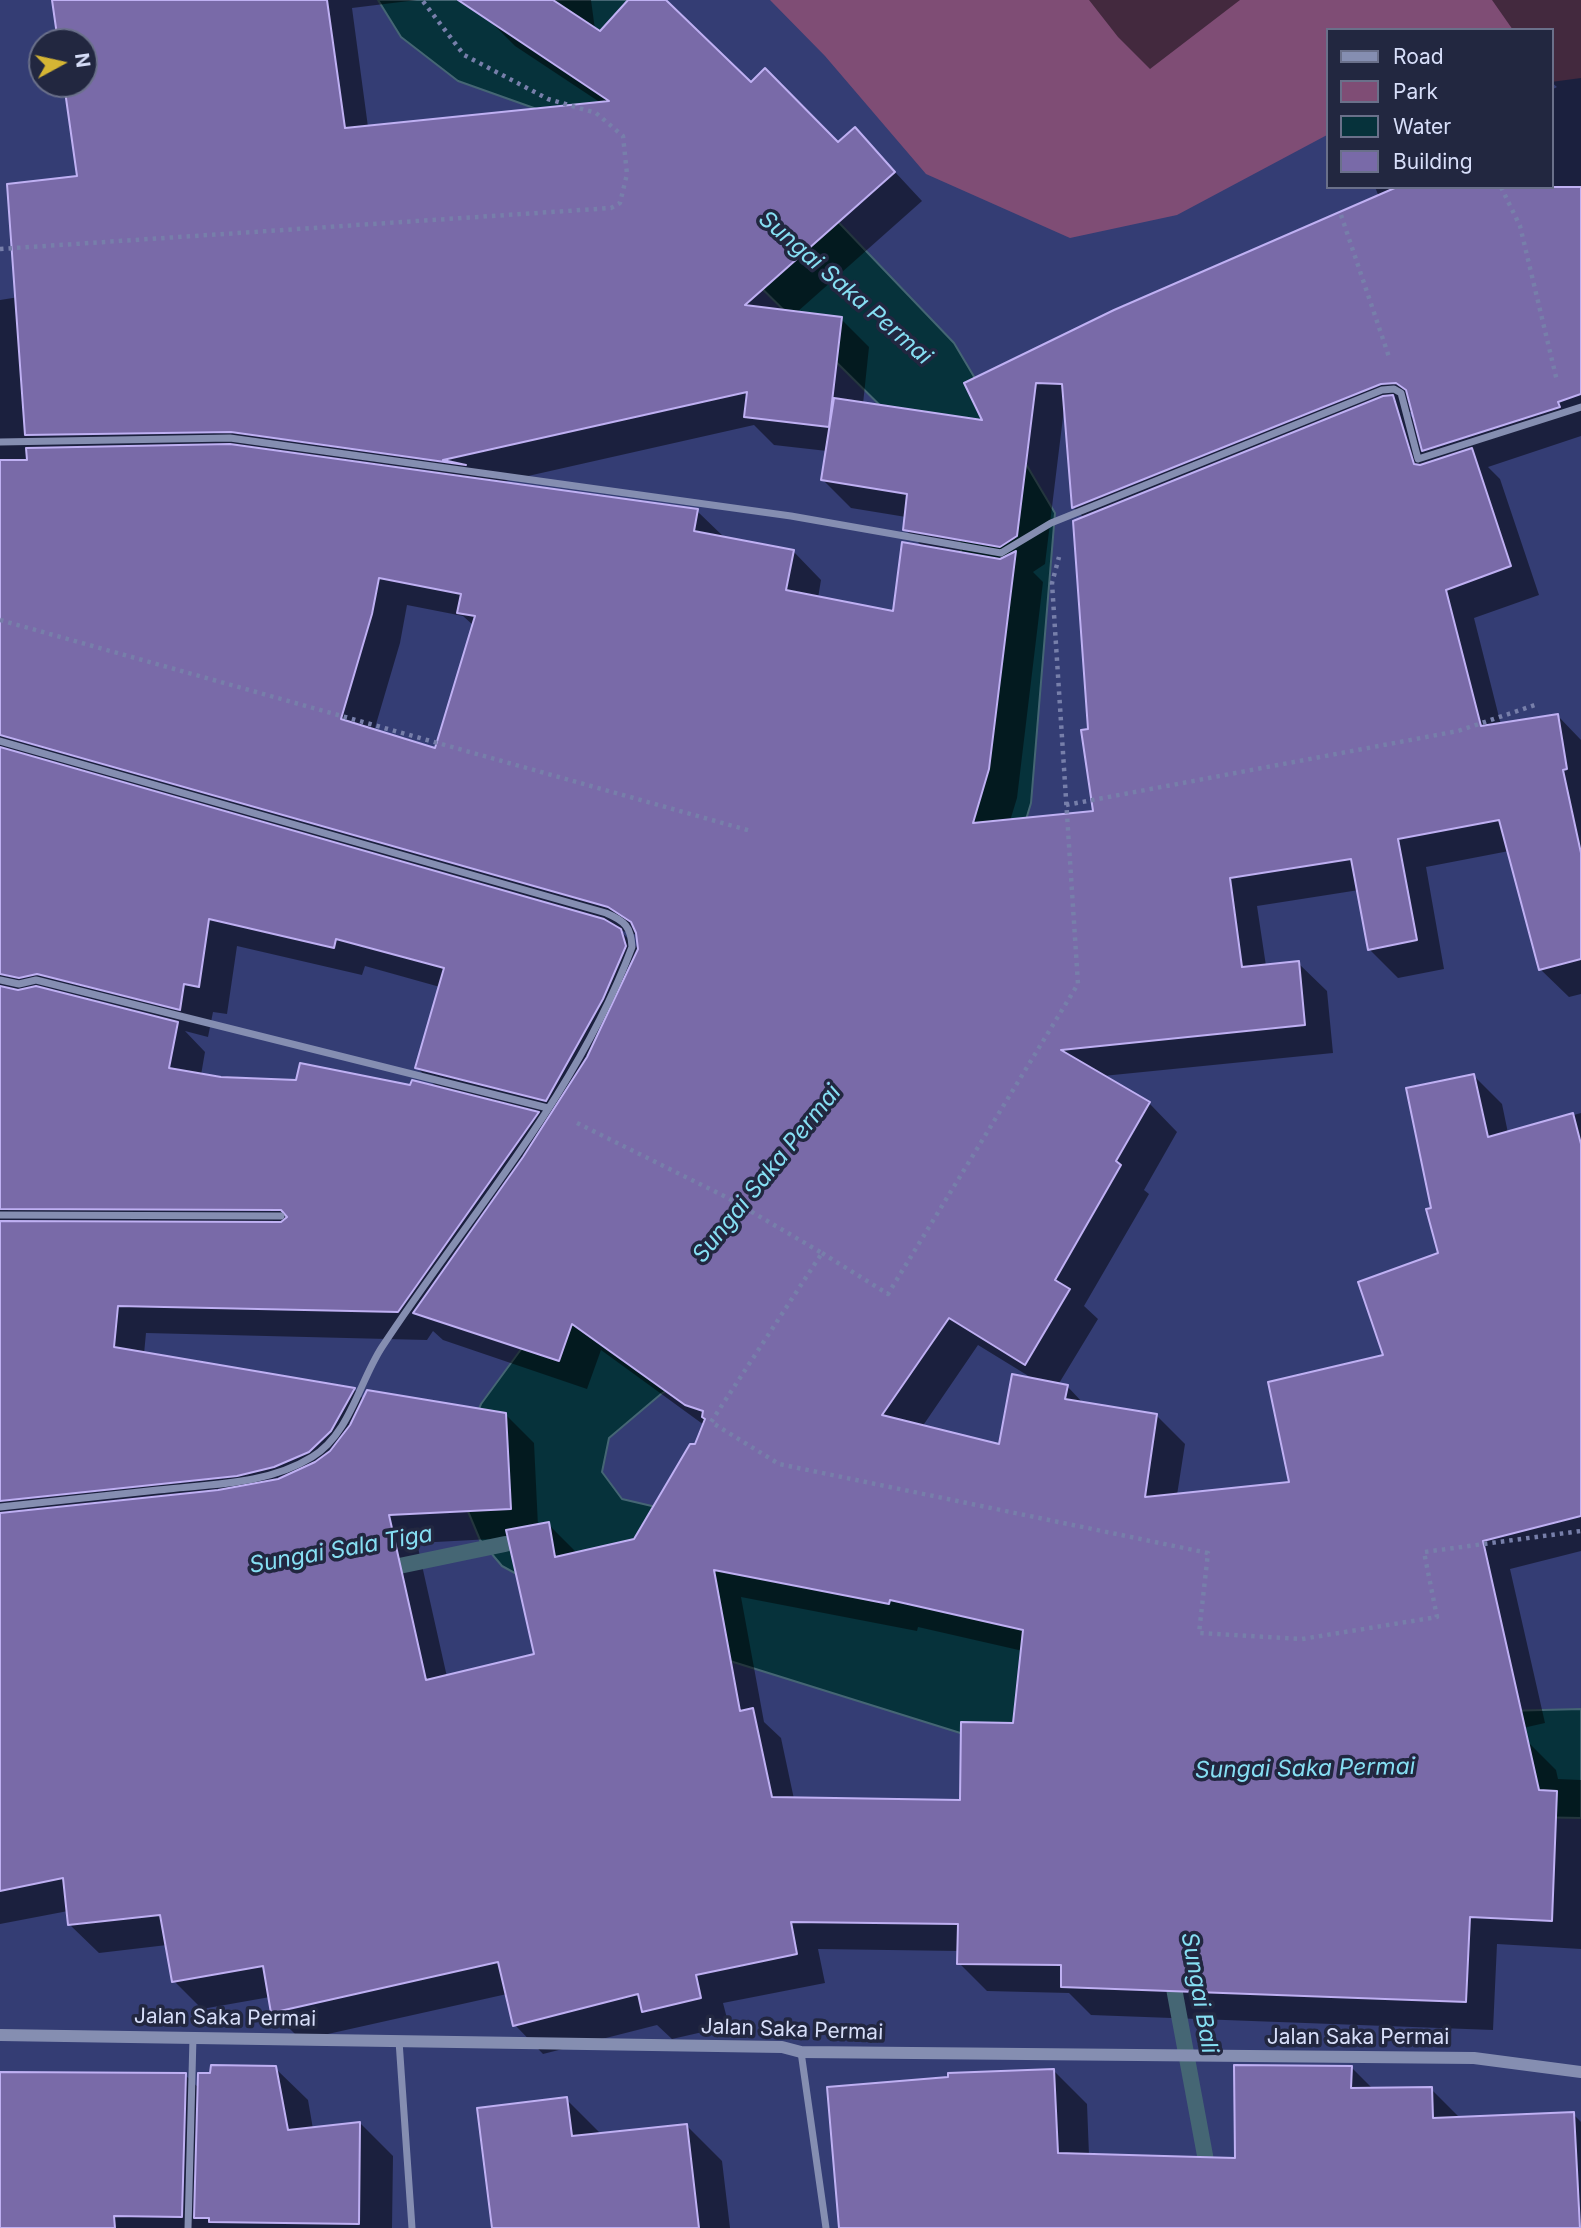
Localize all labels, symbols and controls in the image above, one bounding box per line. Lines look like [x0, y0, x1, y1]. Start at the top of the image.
north arrow [28, 28, 98, 98]
legend [1326, 28, 1553, 189]
text: Road [1393, 44, 1444, 69]
text: N [70, 52, 95, 69]
text: Park [1393, 79, 1438, 104]
text: Water [1393, 114, 1451, 139]
text: Building [1393, 149, 1473, 174]
water label: Sungai Saka Permai [753, 205, 937, 371]
water label: Sungai Saka Permai [687, 1080, 847, 1268]
water label: Sungai Sala Tiga [247, 1520, 435, 1580]
water label: Sungai Saka Permai [1195, 1753, 1415, 1785]
water label: Sungai Bali [1175, 1930, 1223, 2056]
street label: Jalan Saka Permai [134, 2004, 316, 2032]
street label: Jalan Saka Permai [700, 2014, 884, 2046]
street label: Jalan Saka Permai [1267, 2025, 1449, 2051]

